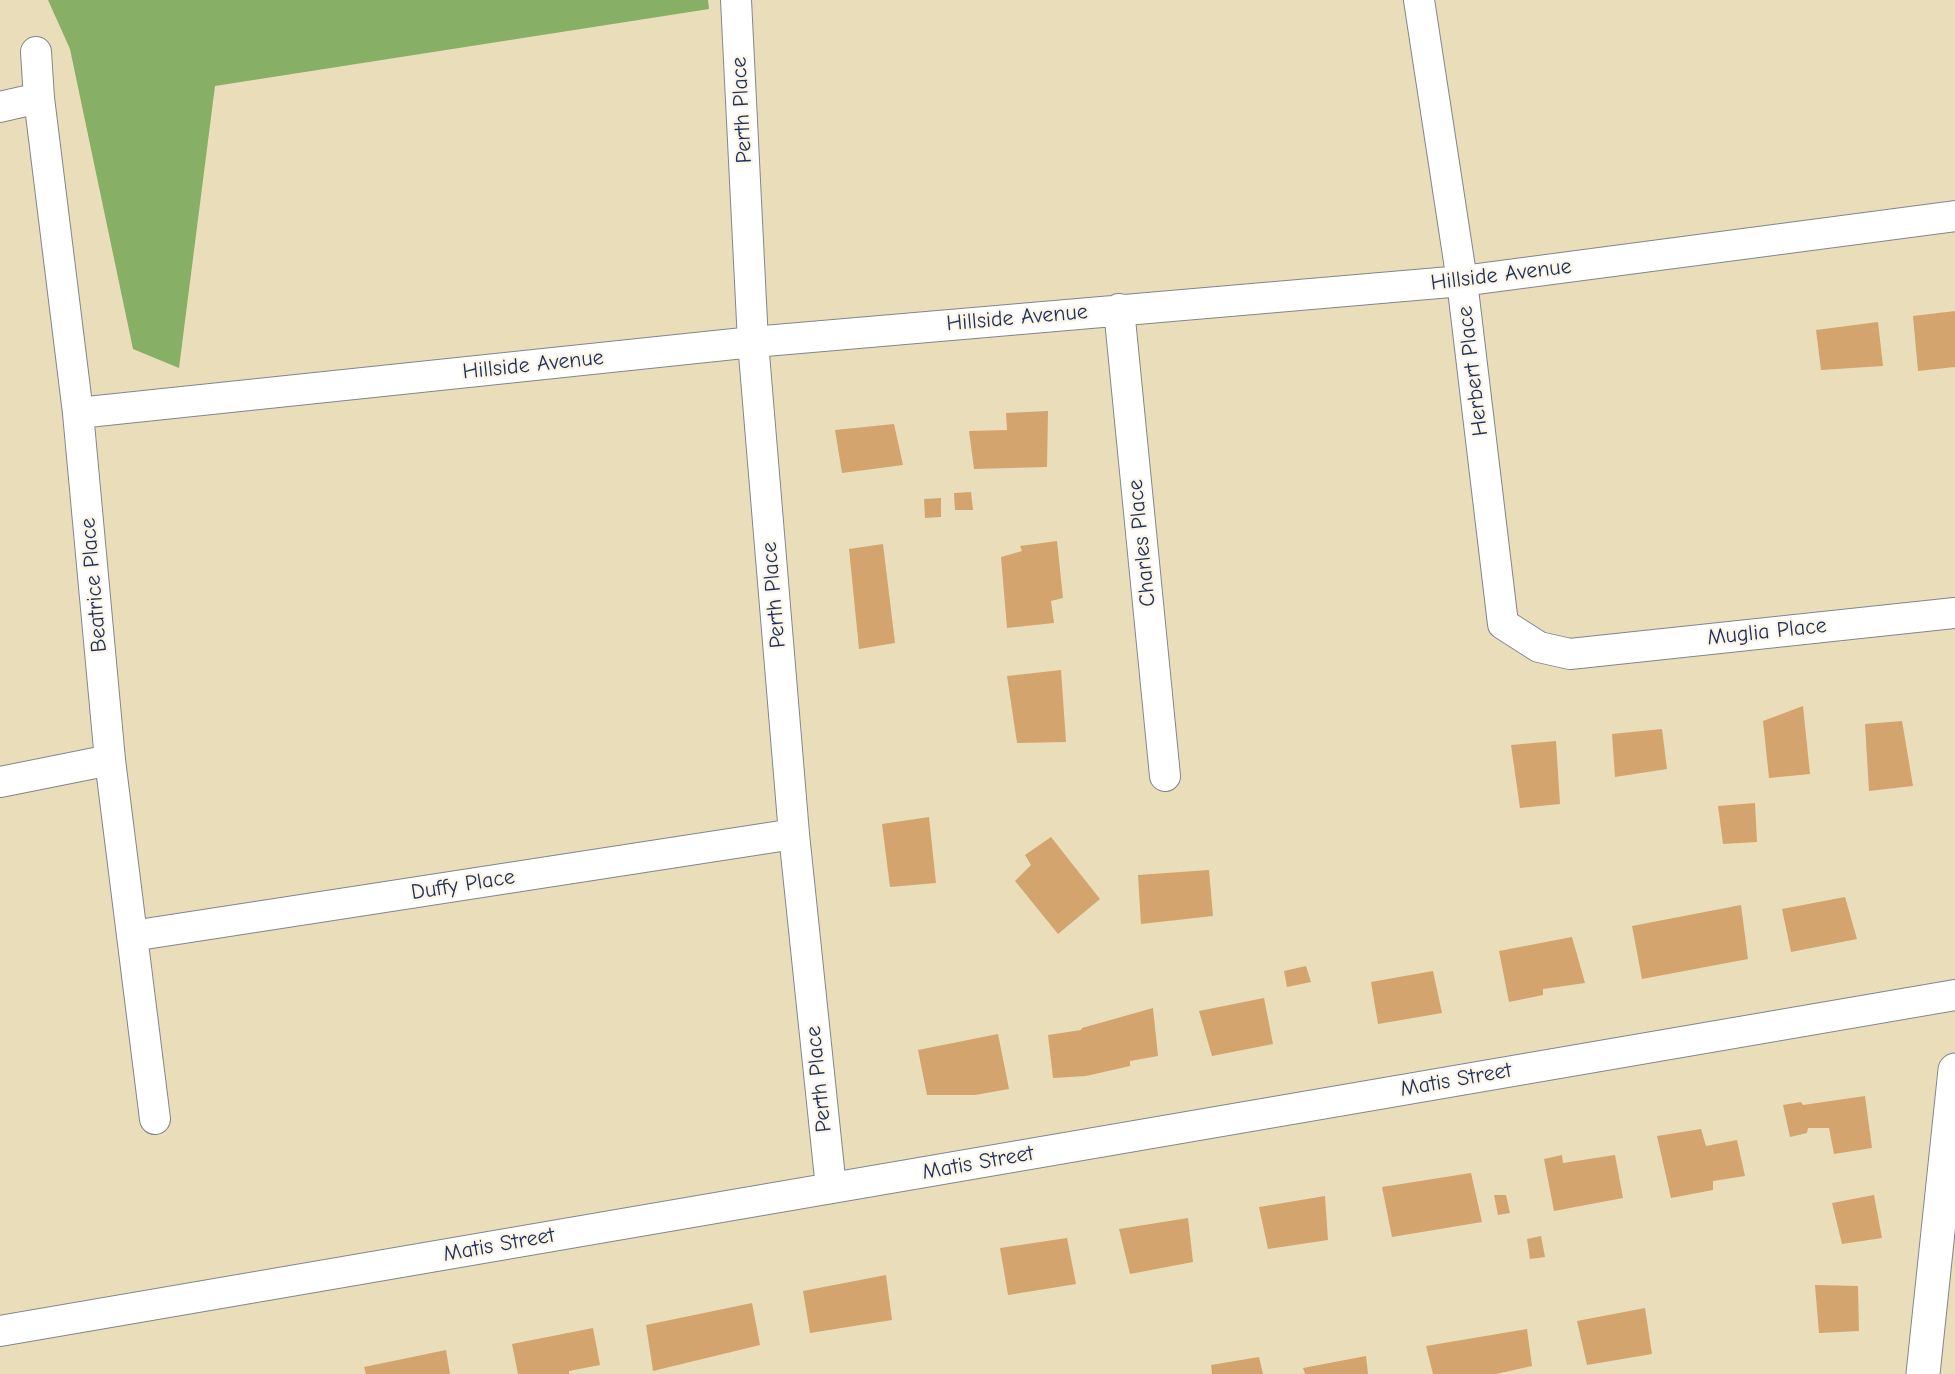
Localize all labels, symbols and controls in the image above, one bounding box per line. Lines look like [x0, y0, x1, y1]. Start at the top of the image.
street label: Perth Place [726, 56, 758, 164]
street label: Hillside Avenue [1429, 253, 1573, 297]
street label: Hillside Avenue [945, 299, 1089, 337]
street label: Herbert Place [1452, 304, 1494, 438]
street label: Hillside Avenue [461, 344, 605, 386]
street label: Charles Place [1122, 478, 1162, 608]
street label: Beatrice Place [75, 517, 113, 653]
street label: Perth Place [756, 541, 792, 649]
street label: Muglia Place [1706, 613, 1828, 651]
street label: Duffy Place [409, 864, 517, 906]
street label: Perth Place [800, 1025, 838, 1133]
street label: Matis Street [1398, 1057, 1514, 1103]
street label: Matis Street [920, 1140, 1036, 1186]
street label: Matis Street [441, 1222, 557, 1268]

